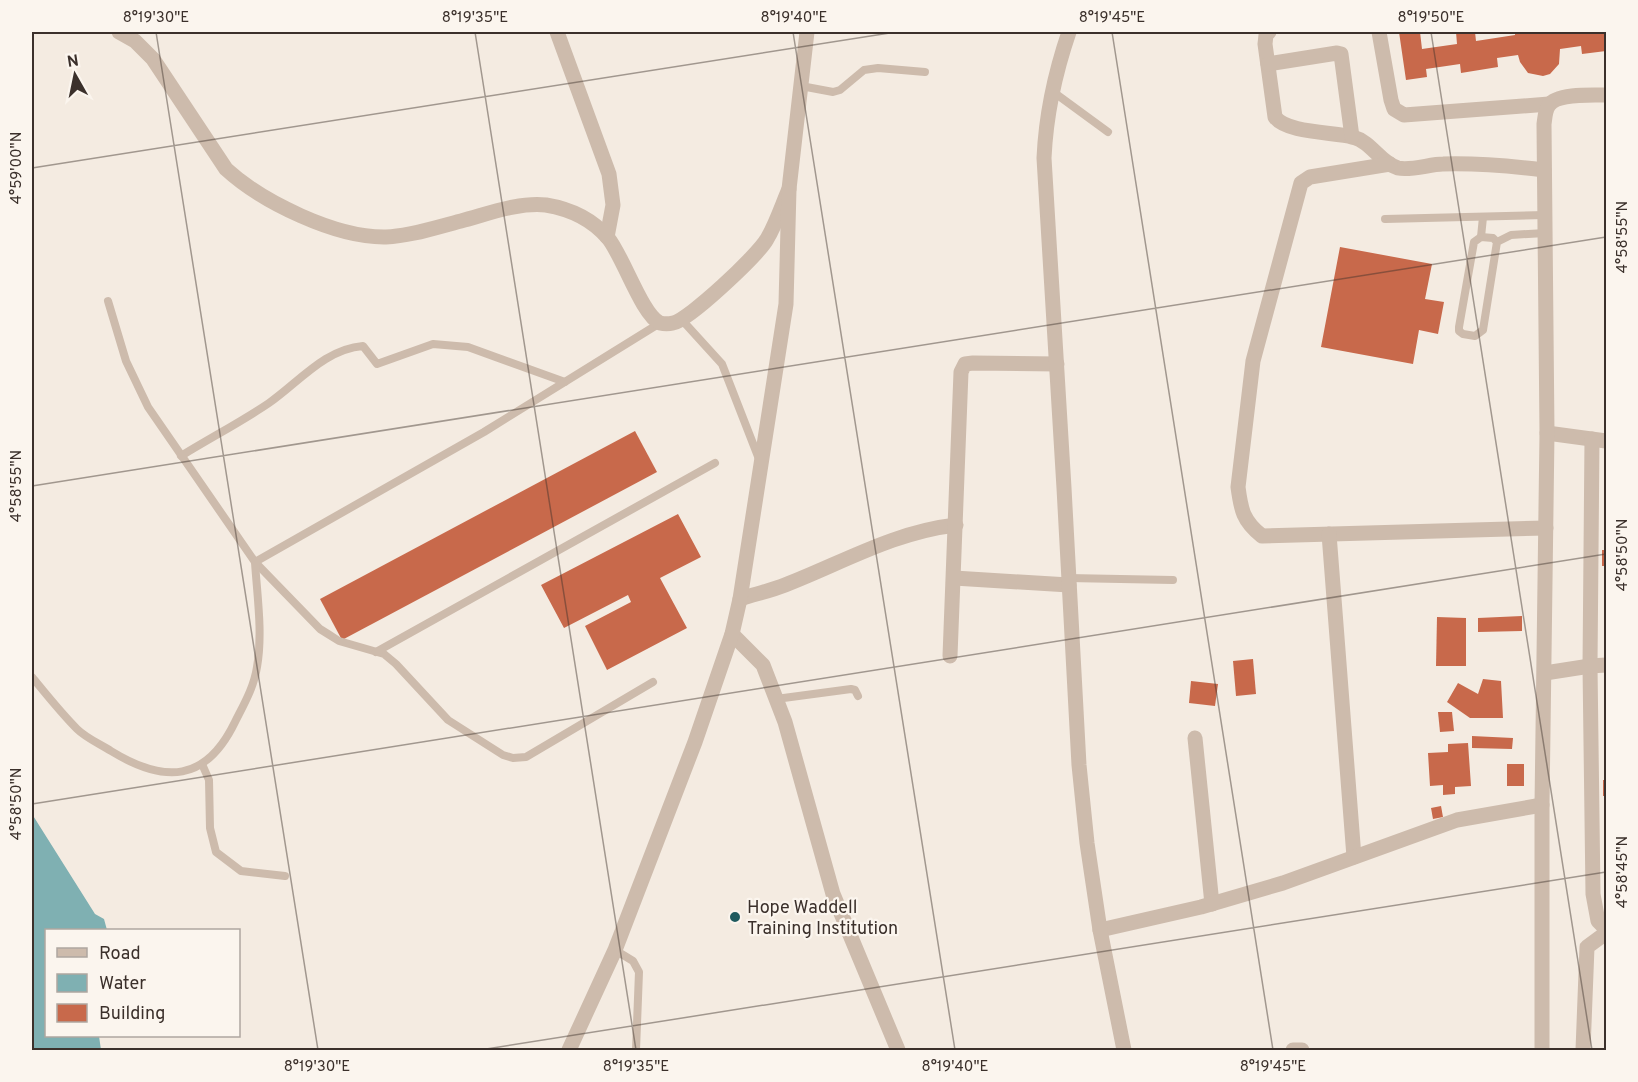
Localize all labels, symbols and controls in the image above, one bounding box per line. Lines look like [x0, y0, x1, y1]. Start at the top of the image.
text: 8°19'30"E [123, 9, 189, 28]
text: 8°19'35"E [442, 9, 508, 28]
text: 8°19'40"E [760, 9, 828, 28]
text: 8°19'45"E [1079, 9, 1145, 28]
text: 8°19'50"E [1397, 9, 1465, 28]
north arrow [45, 45, 105, 105]
text: N [66, 51, 80, 73]
text: 4°59'00"N [8, 132, 27, 204]
text: 4°58'55"N [1614, 201, 1633, 273]
text: 4°58'55"N [8, 450, 27, 522]
text: 4°58'50"N [1614, 519, 1633, 591]
text: 4°58'50"N [8, 768, 27, 840]
text: 4°58'45"N [1614, 836, 1633, 908]
place label: Hope Waddell Training Institution [747, 897, 898, 941]
marker: Hope Waddell Training Institution [728, 910, 742, 924]
legend [45, 929, 240, 1037]
text: Road [99, 943, 141, 966]
text: Water [99, 973, 146, 996]
text: Building [99, 1003, 165, 1026]
text: 8°19'30"E [284, 1058, 350, 1077]
text: 8°19'35"E [603, 1058, 669, 1077]
text: 8°19'40"E [921, 1058, 989, 1077]
text: 8°19'45"E [1240, 1058, 1306, 1077]

